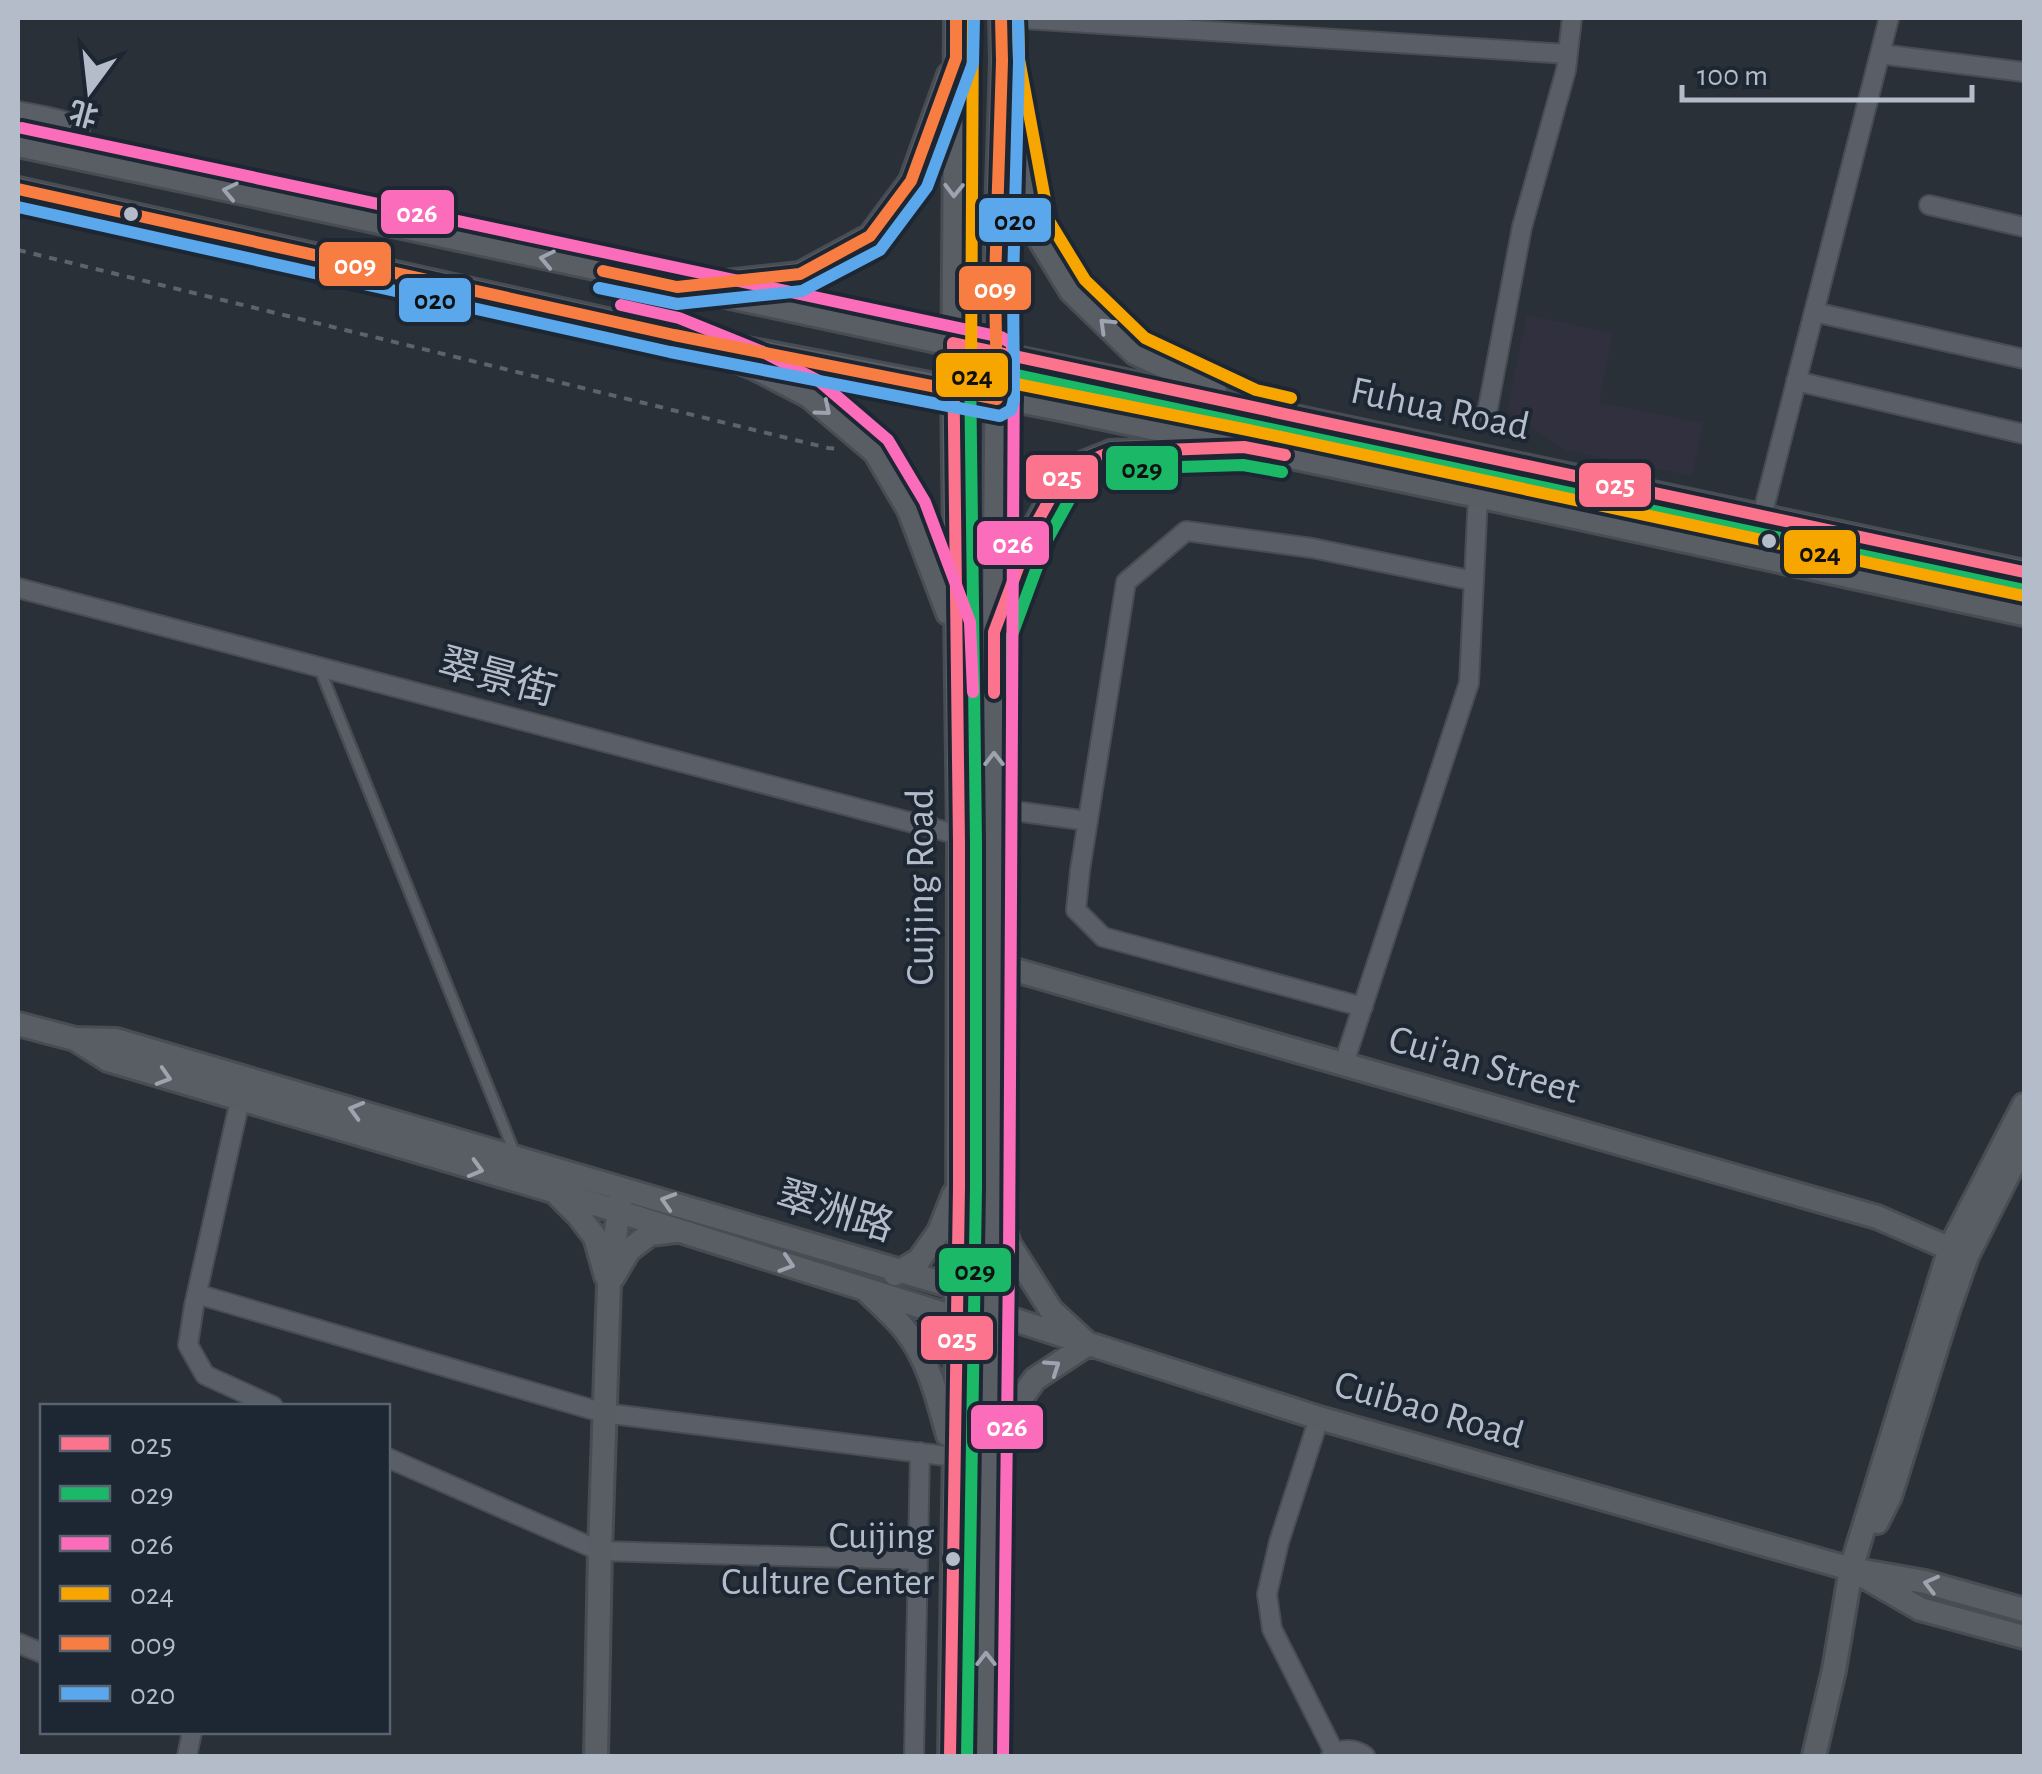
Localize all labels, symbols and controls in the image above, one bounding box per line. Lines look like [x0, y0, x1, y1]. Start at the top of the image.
north arrow [40, 40, 140, 140]
scale bar [1682, 40, 1972, 102]
text: 100 m [1697, 61, 1768, 91]
text: 北 [66, 95, 101, 131]
one-way arrow [221, 181, 238, 202]
one-way arrow [944, 183, 965, 199]
line badge: 026 [379, 188, 456, 236]
line badge: 020 [977, 196, 1053, 244]
text: 026 [396, 200, 438, 228]
unlabelled marker [121, 204, 141, 224]
text: 020 [994, 208, 1036, 236]
line badge: 009 [317, 240, 393, 288]
one-way arrow [539, 250, 556, 271]
text: 009 [334, 252, 376, 280]
line badge: 009 [957, 264, 1033, 312]
line badge: 020 [397, 276, 473, 324]
text: 009 [974, 276, 1016, 304]
text: 020 [414, 287, 456, 315]
one-way arrow [1099, 319, 1117, 337]
line badge: 024 [934, 351, 1010, 399]
text: 024 [951, 363, 993, 391]
street label: Fuhua Road [1347, 371, 1533, 447]
one-way arrow [813, 397, 831, 415]
line badge: 029 [1104, 444, 1180, 492]
line badge: 025 [1024, 453, 1100, 501]
text: 029 [1121, 456, 1163, 484]
line badge: 025 [1577, 461, 1653, 509]
text: 025 [1042, 464, 1082, 492]
text: 025 [1595, 472, 1635, 500]
line badge: 026 [975, 519, 1051, 567]
line badge: 024 [1782, 528, 1858, 576]
text: 026 [992, 531, 1034, 559]
unlabelled marker [1759, 531, 1779, 551]
text: 024 [1799, 540, 1841, 568]
street label: 翠景街 [434, 641, 561, 713]
one-way arrow [983, 751, 1005, 766]
street label: Cuijing Road [901, 789, 941, 985]
street label: Cui'an Street [1384, 1019, 1584, 1111]
one-way arrow [155, 1065, 172, 1085]
one-way arrow [348, 1101, 365, 1122]
one-way arrow [467, 1157, 484, 1178]
street label: 翠洲路 [772, 1173, 899, 1249]
one-way arrow [660, 1192, 677, 1213]
line badge: 029 [937, 1246, 1013, 1294]
one-way arrow [777, 1252, 794, 1273]
text: 029 [954, 1258, 996, 1286]
line badge: 025 [919, 1314, 995, 1362]
text: 025 [937, 1326, 977, 1354]
one-way arrow [1042, 1361, 1060, 1380]
street label: Cuibao Road [1330, 1364, 1528, 1456]
line badge: 026 [969, 1403, 1045, 1451]
legend [40, 1404, 390, 1734]
text: 026 [986, 1414, 1028, 1442]
text: 025 [130, 1430, 172, 1460]
text: 029 [130, 1480, 174, 1510]
place label: Cuijing Culture Center [721, 1518, 935, 1602]
text: 026 [130, 1530, 174, 1560]
marker: Cuijing Culture Center [943, 1549, 963, 1569]
one-way arrow [1922, 1575, 1940, 1596]
text: 024 [130, 1580, 174, 1610]
text: 009 [130, 1630, 176, 1660]
one-way arrow [975, 1651, 997, 1666]
text: 020 [130, 1680, 175, 1710]

